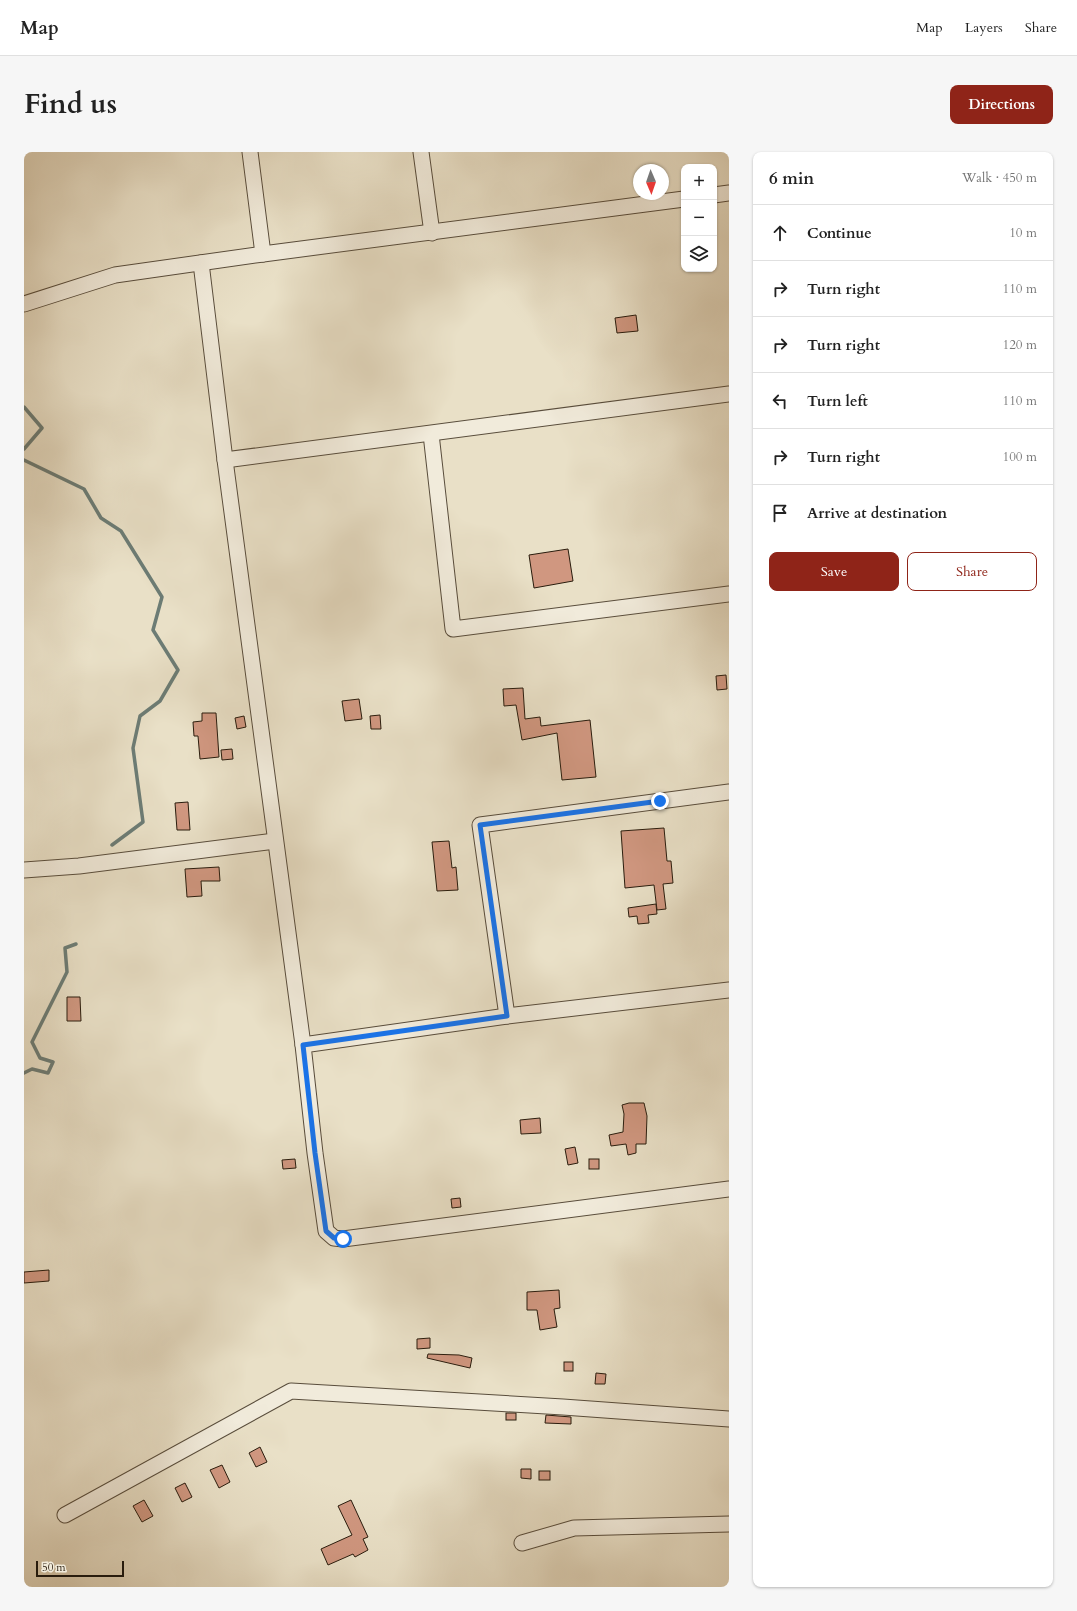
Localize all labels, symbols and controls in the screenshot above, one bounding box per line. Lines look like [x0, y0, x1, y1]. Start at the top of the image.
text: Map [20, 15, 59, 41]
text: Map [916, 18, 943, 37]
text: Layers [965, 18, 1003, 37]
text: Share [1025, 18, 1057, 37]
text: Find us [24, 85, 117, 123]
button: Directions [950, 85, 1053, 124]
north arrow [633, 164, 669, 200]
map controls [681, 164, 717, 272]
button: + [681, 164, 717, 200]
text: 6 min [769, 167, 814, 190]
text: Walk · 450 m [962, 169, 1037, 187]
button: − [681, 200, 717, 236]
icon: ahead [769, 222, 791, 244]
text: Continue [807, 223, 872, 243]
text: 10 m [1009, 224, 1037, 242]
button: layers [681, 236, 717, 272]
icon: right [769, 278, 791, 300]
text: Turn right [807, 279, 880, 299]
text: 110 m [1003, 280, 1037, 298]
icon: right [769, 334, 791, 356]
text: Turn right [807, 335, 880, 355]
text: 120 m [1003, 336, 1037, 354]
icon: left [769, 390, 791, 412]
text: Turn left [807, 391, 868, 411]
text: 110 m [1003, 392, 1037, 410]
icon: right [769, 446, 791, 468]
text: Turn right [807, 447, 880, 467]
text: 100 m [1003, 448, 1037, 466]
icon: arrive [769, 502, 791, 524]
text: Arrive at destination [807, 503, 947, 523]
button: Save [769, 552, 899, 591]
button: Share [907, 552, 1037, 591]
route end [651, 792, 669, 810]
route start [334, 1230, 352, 1248]
scale bar [36, 1559, 124, 1578]
text: 50 m [42, 1560, 66, 1575]

